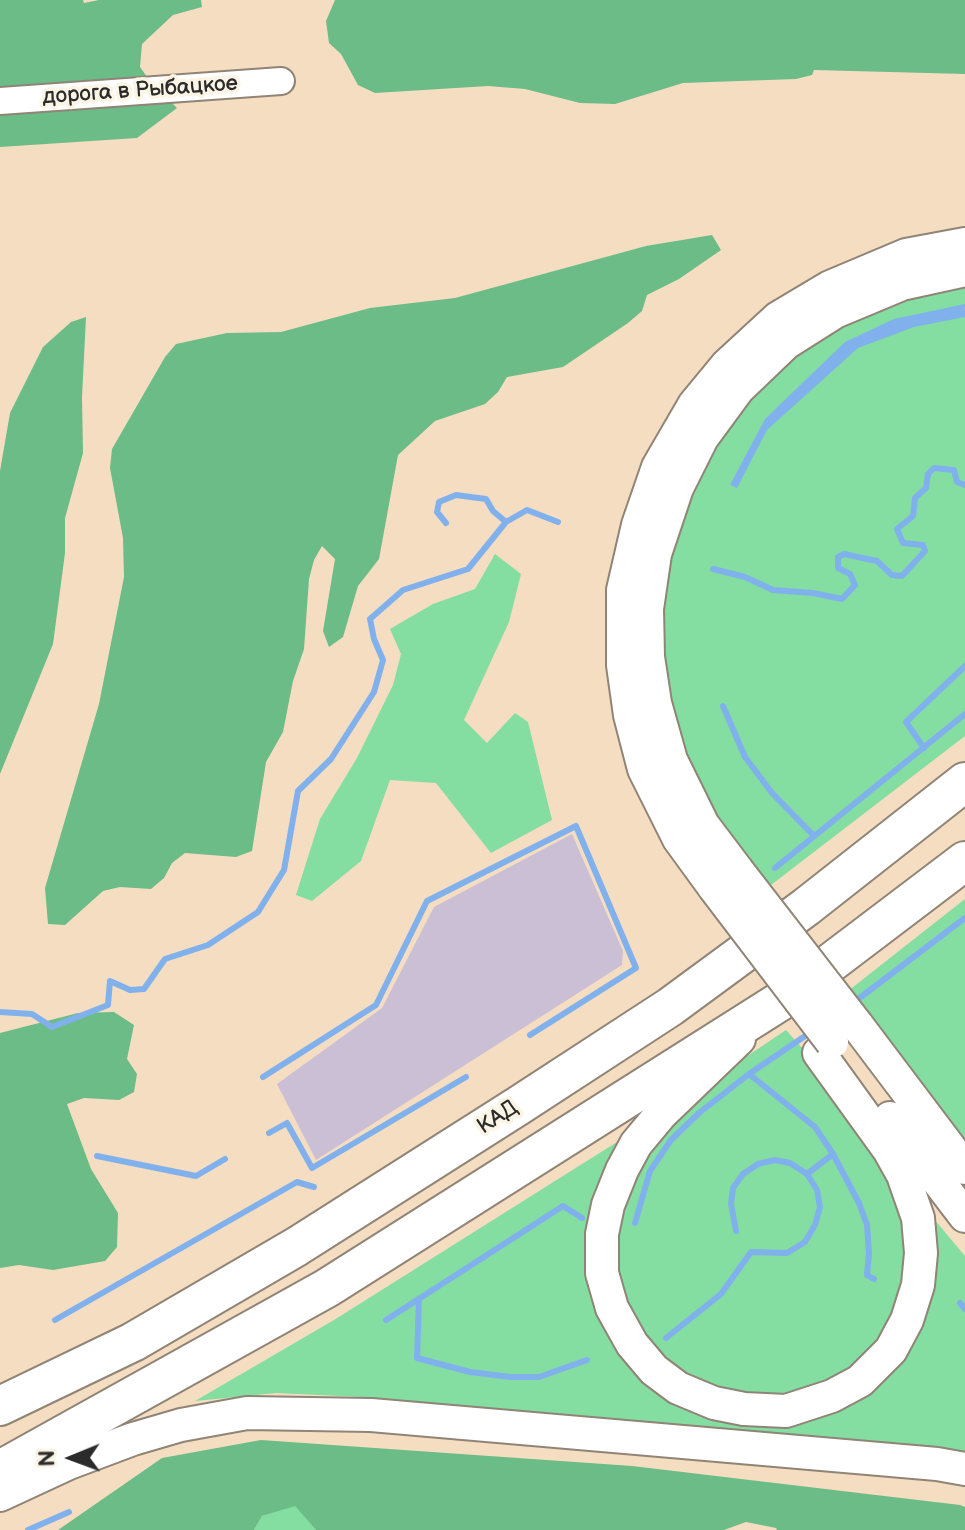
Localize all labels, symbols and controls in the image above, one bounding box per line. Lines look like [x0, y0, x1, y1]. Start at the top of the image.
street label: дорога в Рыбацкое [41, 71, 239, 111]
street label: КАД [473, 1095, 523, 1141]
north arrow [32, 1418, 112, 1498]
text: N [34, 1450, 61, 1467]

